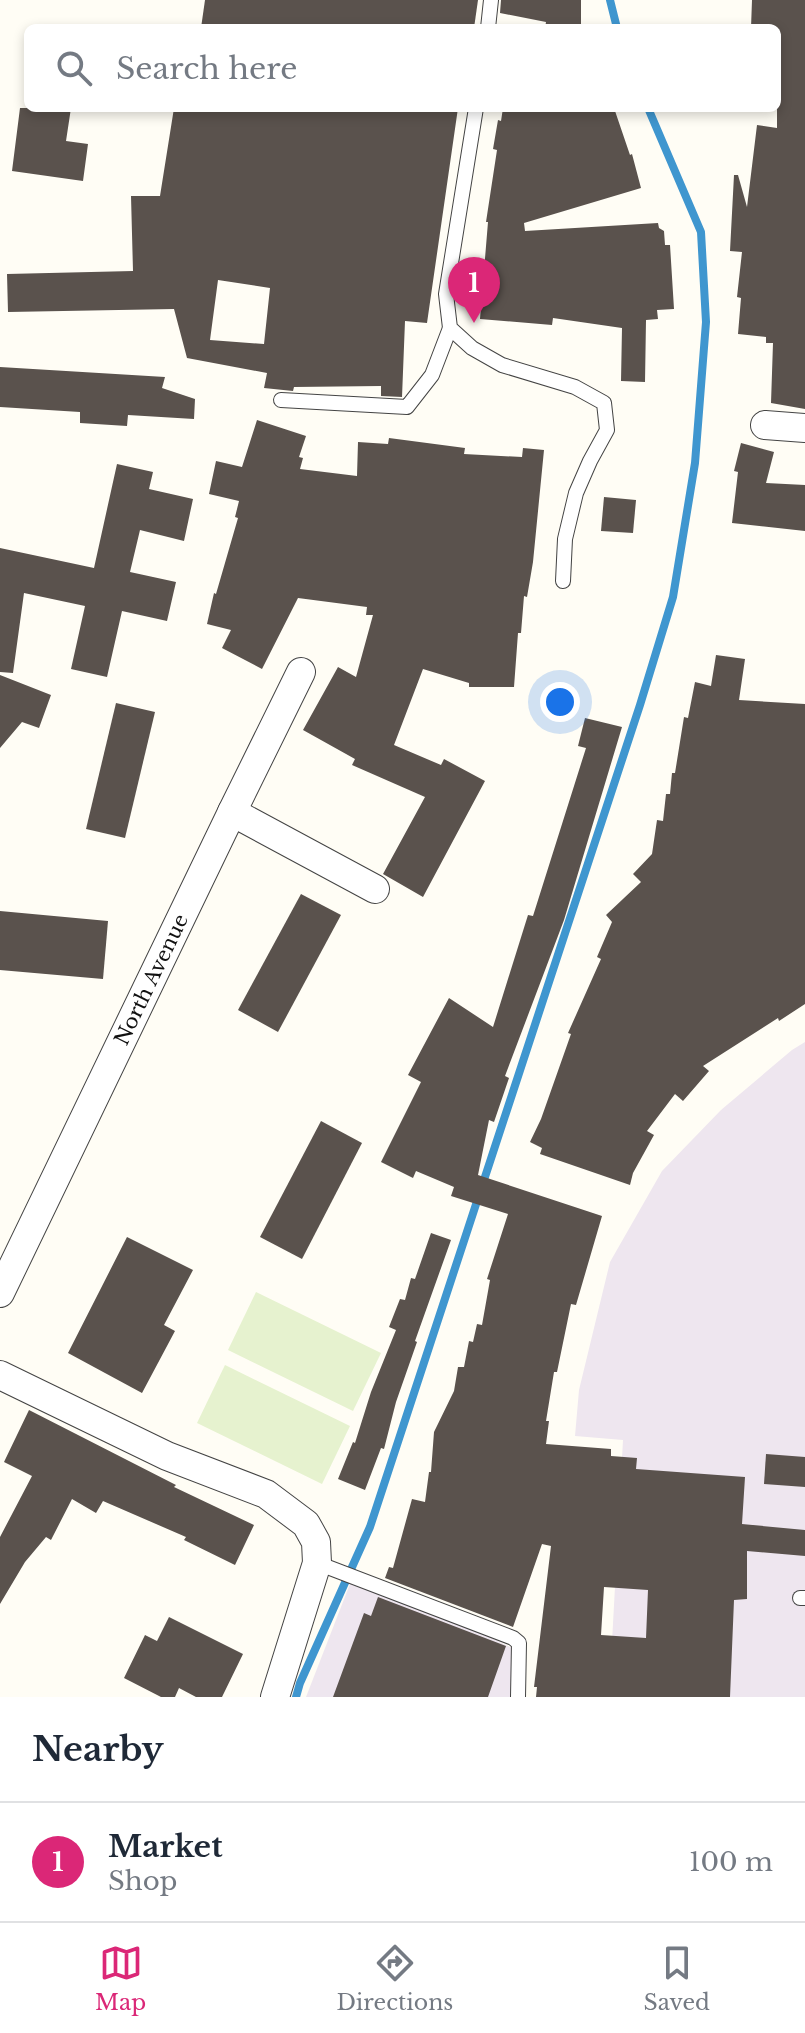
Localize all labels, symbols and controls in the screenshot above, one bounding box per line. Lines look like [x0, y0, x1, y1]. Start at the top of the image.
search box [24, 24, 781, 112]
icon: search [52, 46, 96, 90]
text: Search here [116, 50, 297, 87]
pin: 1 [448, 257, 500, 323]
your location [540, 682, 580, 722]
street label: North Avenue [109, 910, 193, 1049]
text: Nearby [32, 1728, 164, 1770]
text: Market [108, 1828, 223, 1865]
text: 1 [52, 1846, 64, 1878]
text: 100 m [689, 1846, 773, 1878]
text: Shop [108, 1865, 177, 1897]
tab: Map [95, 1941, 146, 2016]
tab: Directions [336, 1941, 453, 2016]
tab: Saved [644, 1941, 710, 2016]

